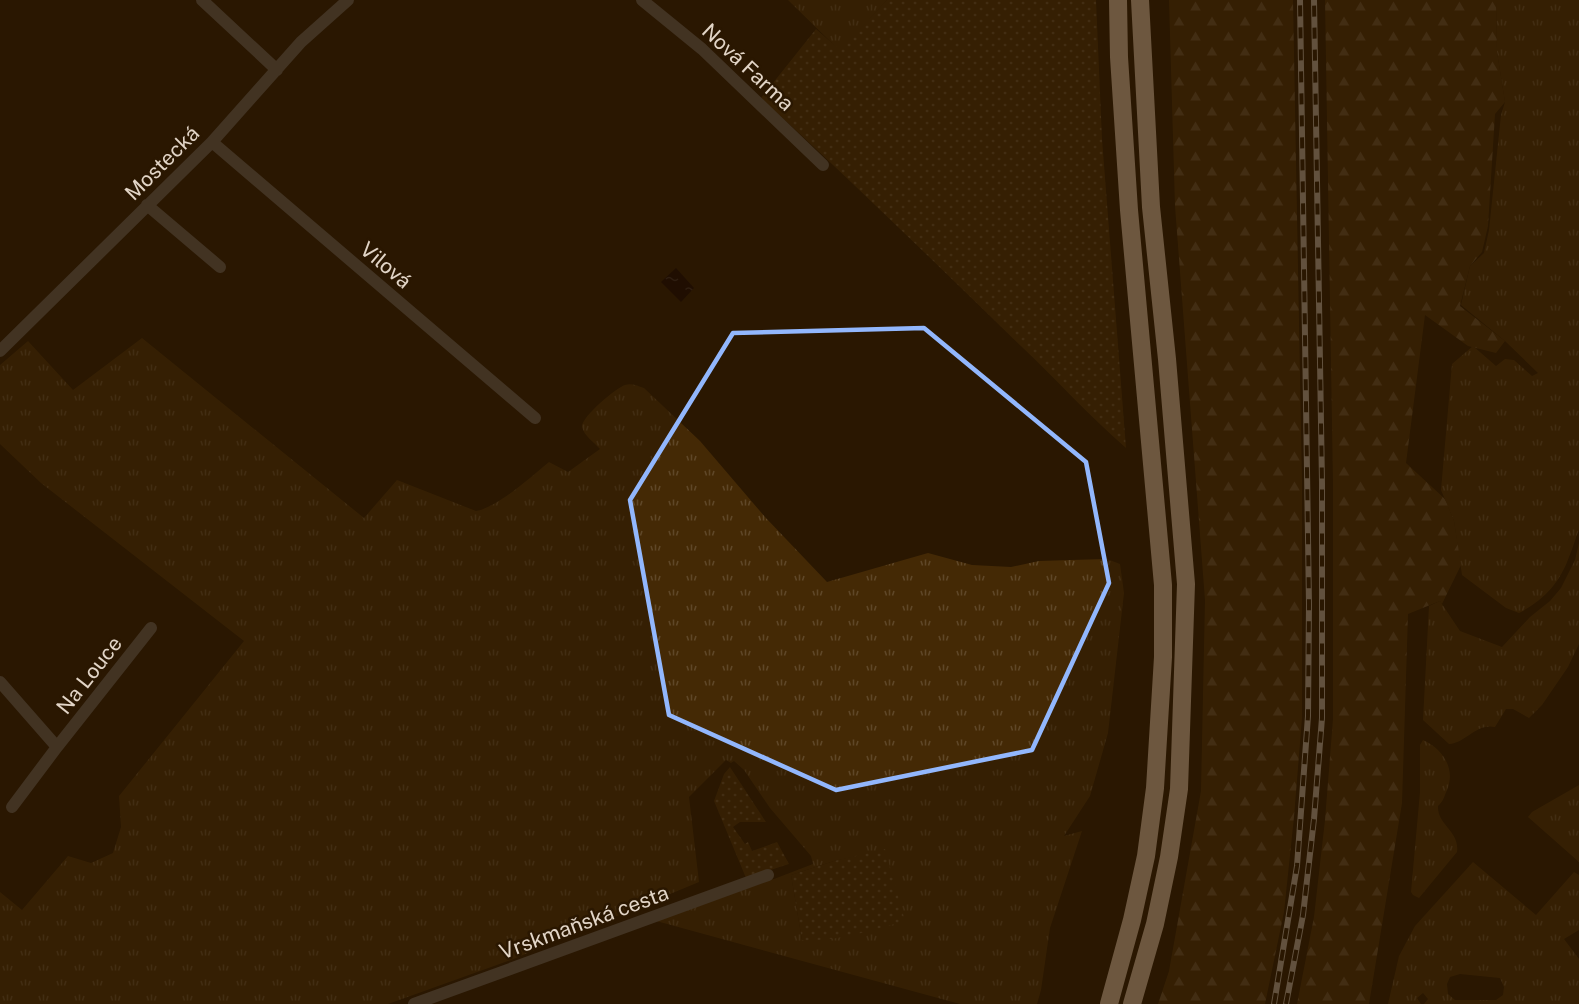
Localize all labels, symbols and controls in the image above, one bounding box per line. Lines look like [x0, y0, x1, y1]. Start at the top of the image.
street label: Nová Farma [697, 18, 799, 116]
street label: Mostecká [120, 121, 204, 205]
street label: Vilová [355, 236, 417, 294]
street label: Na Louce [51, 631, 127, 719]
street label: Vrskmaňská cesta [496, 880, 672, 964]

